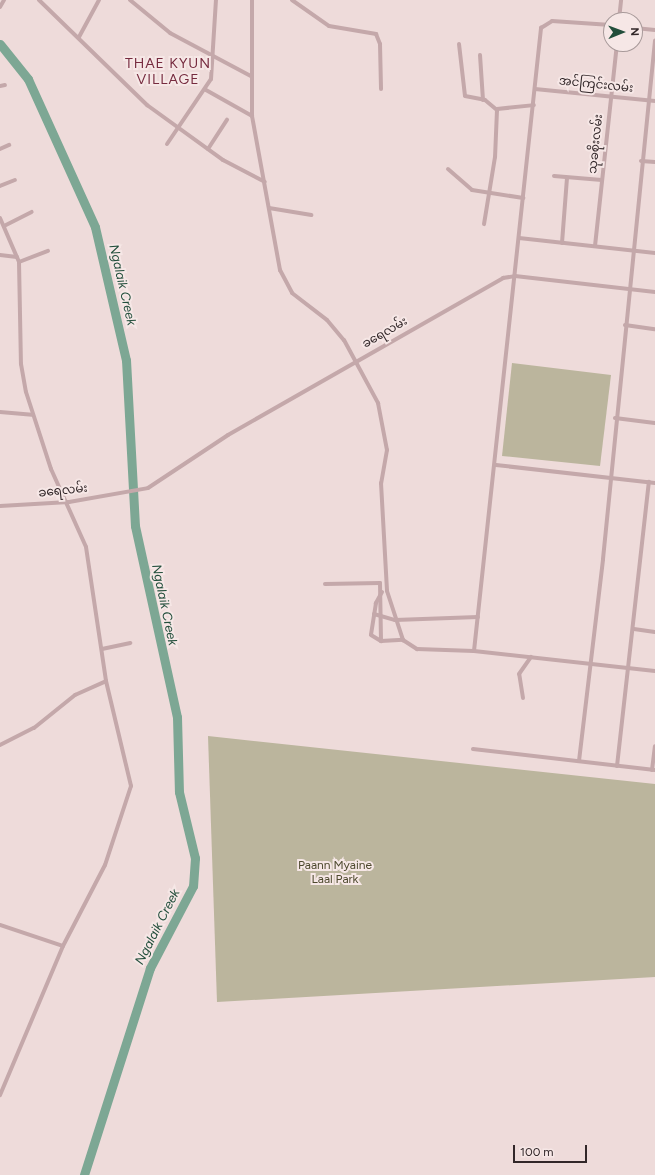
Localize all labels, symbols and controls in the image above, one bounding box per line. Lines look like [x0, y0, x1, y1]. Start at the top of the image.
north arrow [603, 12, 643, 52]
text: N [628, 27, 641, 36]
district label: THAE KYUN VILLAGE [125, 56, 211, 88]
street label: အင်ကြင်းလမ်း [558, 74, 634, 96]
street label: သုခစိုးလမ်း [586, 114, 606, 174]
water label: Ngalaik Creek [105, 243, 139, 327]
street label: ခရေလမ်း [360, 314, 410, 352]
street label: ခရေလမ်း [38, 481, 88, 501]
water label: Ngalaik Creek [148, 563, 180, 647]
park label: Paann Myaine Laal Park [298, 859, 372, 887]
water label: Ngalaik Creek [132, 887, 184, 967]
scale bar [515, 1137, 589, 1163]
text: 100 m [520, 1145, 554, 1159]

